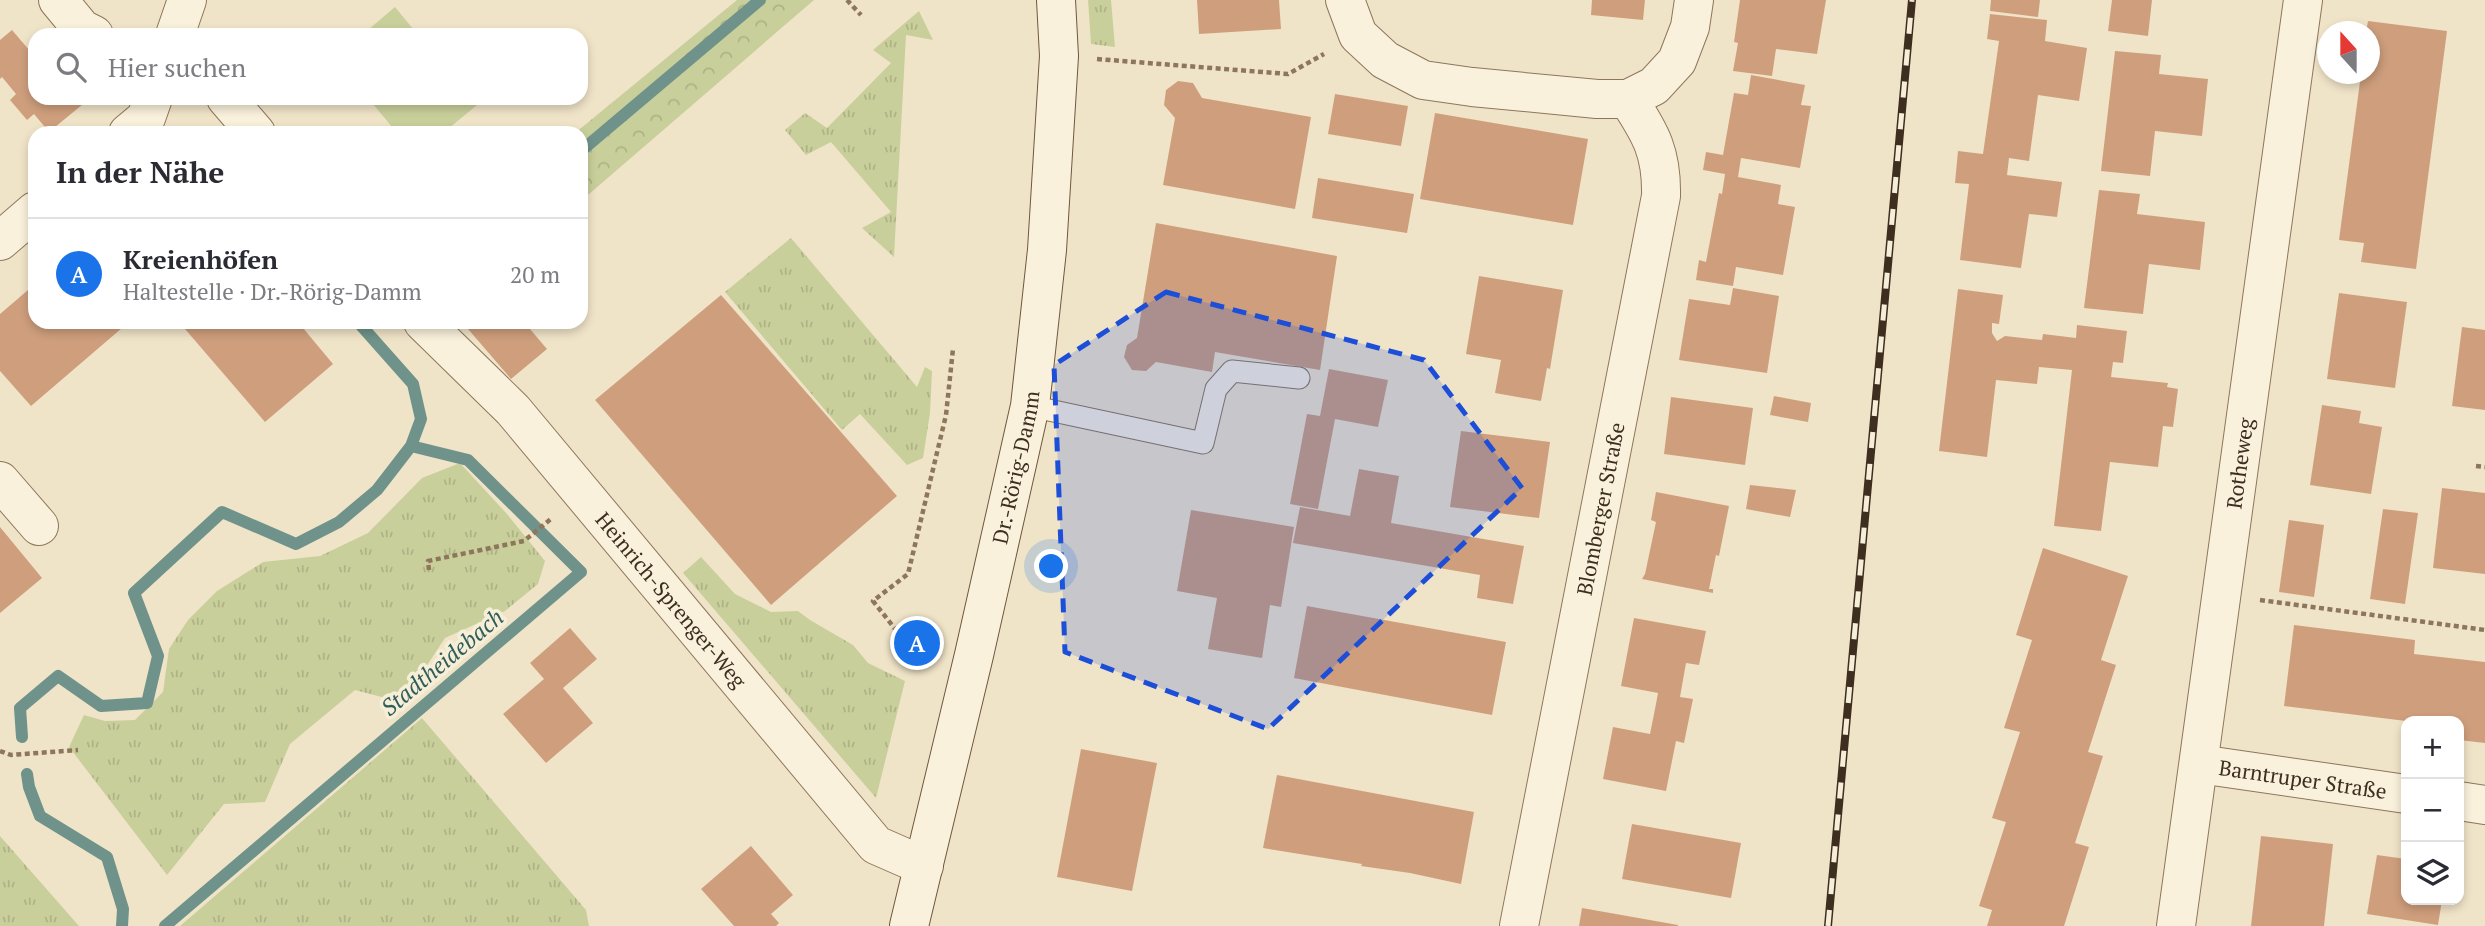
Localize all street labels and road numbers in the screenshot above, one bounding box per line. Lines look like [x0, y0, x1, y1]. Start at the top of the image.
street label: Dr.-Rörig-Damm [985, 389, 1046, 547]
street label: Rotheweg [2219, 415, 2260, 511]
street label: Blomberger Straße [1570, 420, 1631, 598]
street label: Heinrich-Sprenger-Weg [590, 506, 754, 694]
street label: Barntruper Straße [2217, 753, 2389, 805]

